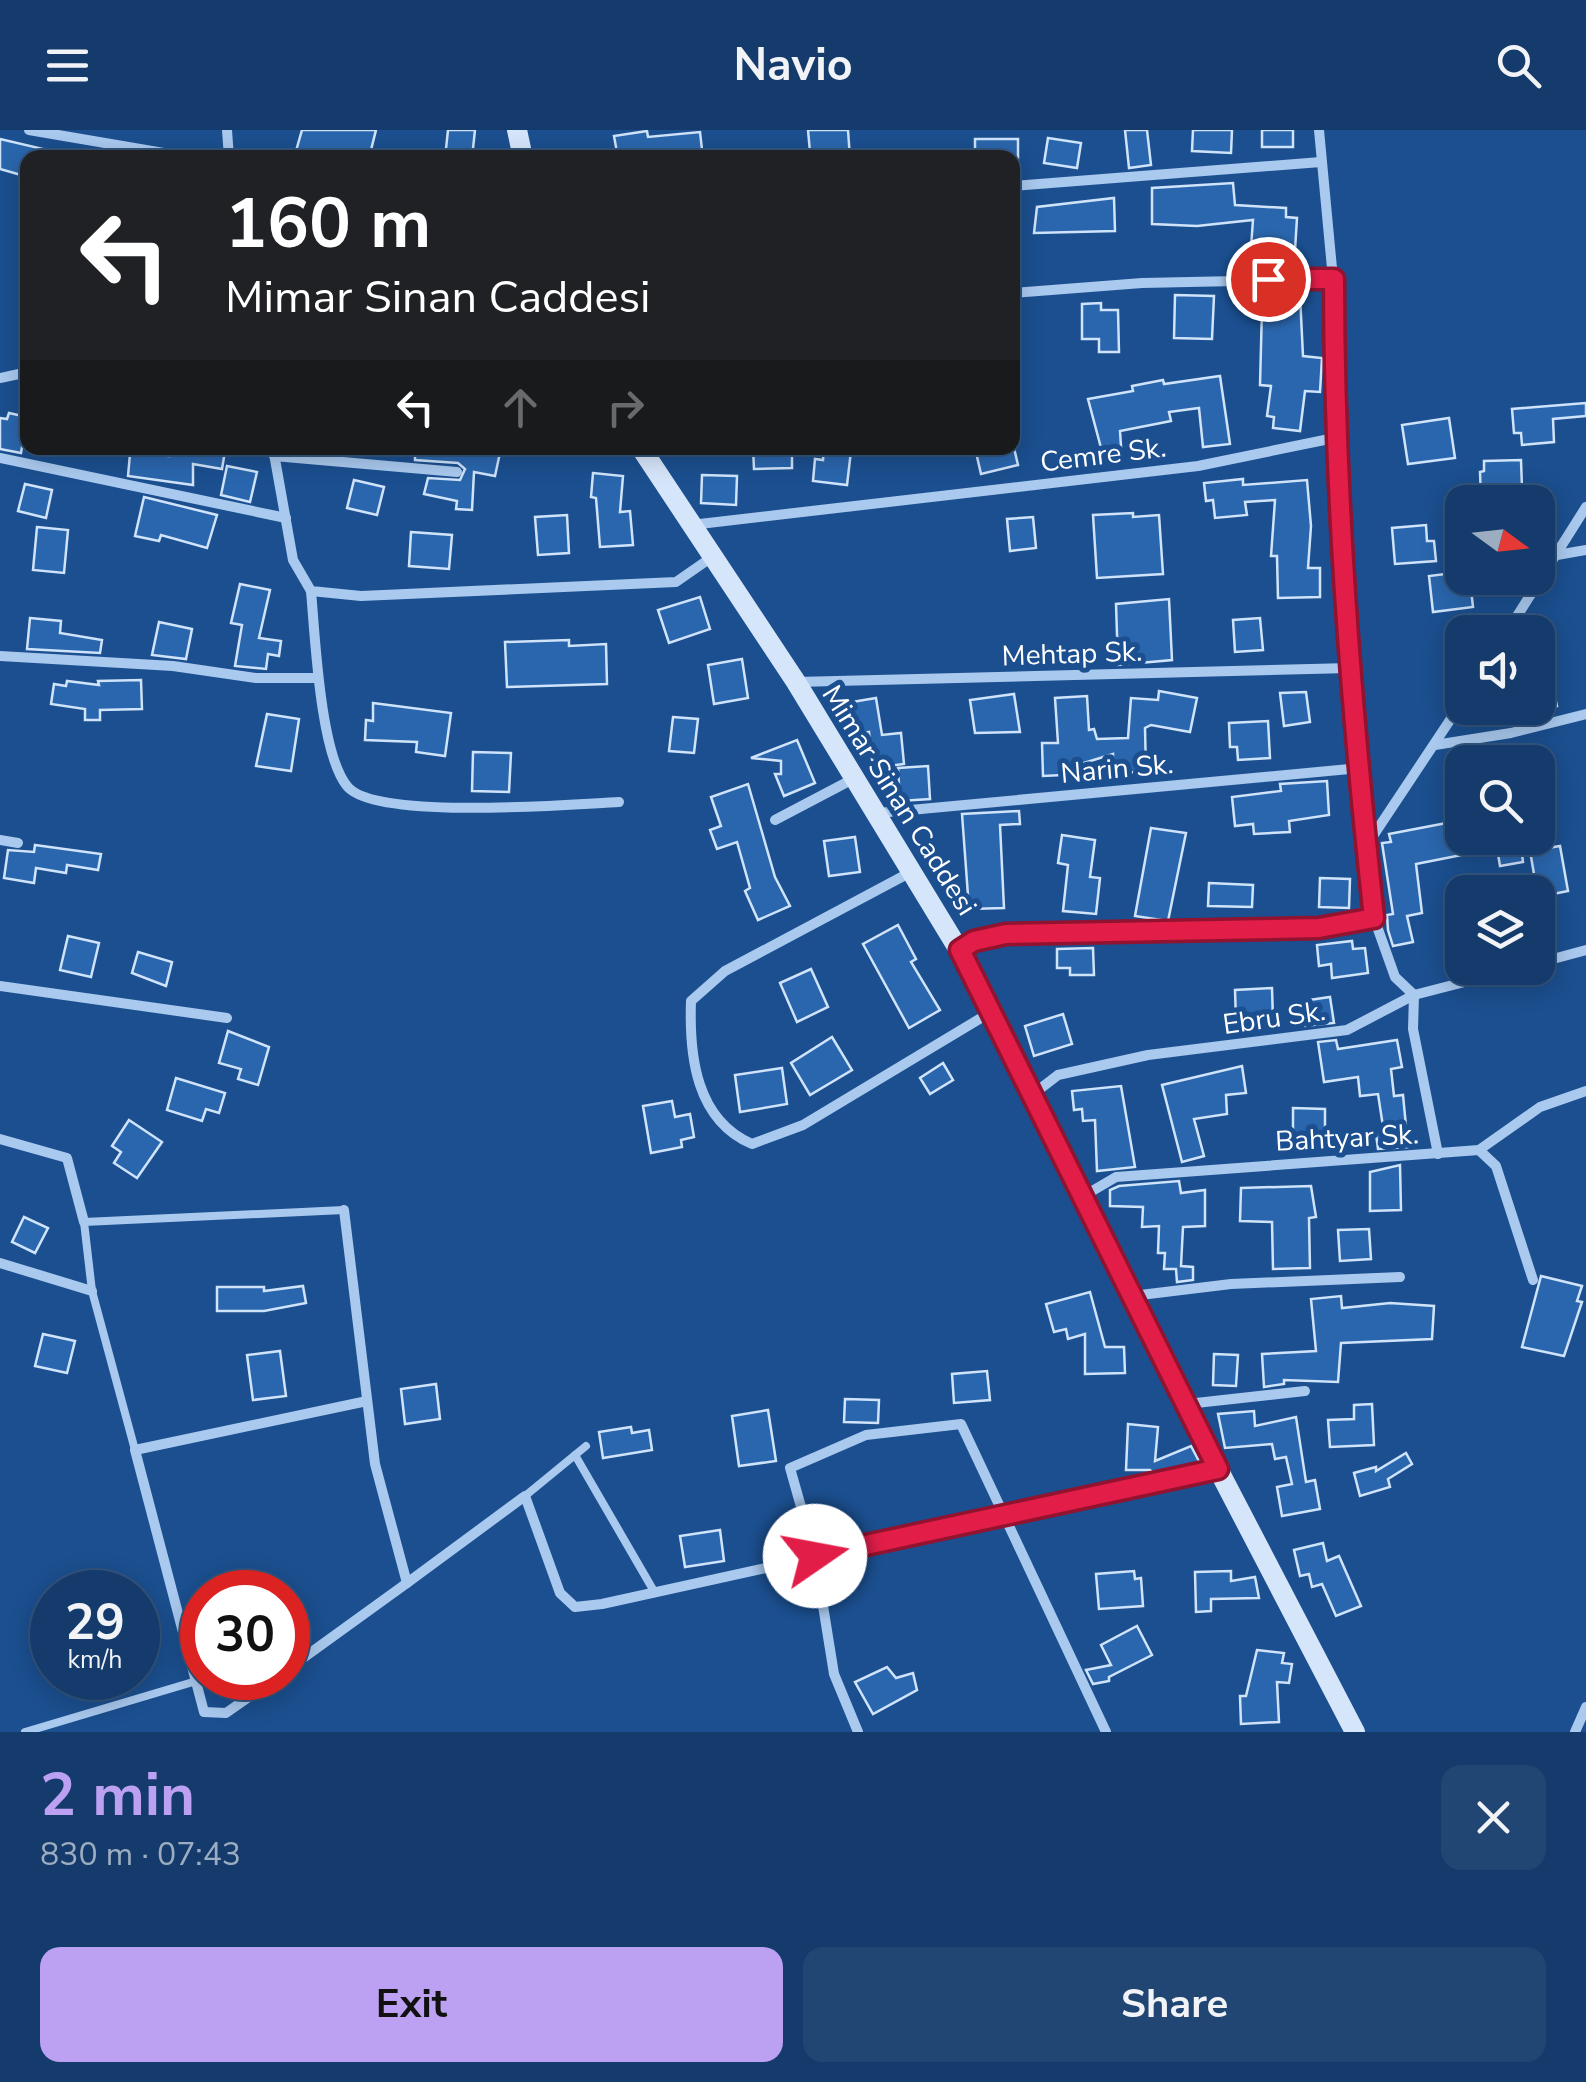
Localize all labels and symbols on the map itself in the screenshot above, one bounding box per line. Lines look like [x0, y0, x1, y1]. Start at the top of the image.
pin [1226, 237, 1311, 322]
street label: Cemre Sk. [1038, 428, 1168, 482]
north arrow [1445, 485, 1555, 595]
street label: Mehtap Sk. [1001, 633, 1143, 675]
street label: Mimar Sinan Caddesi [813, 678, 985, 923]
street label: Narin Sk. [1059, 745, 1175, 793]
street label: Ebru Sk. [1220, 992, 1328, 1044]
street label: Bahtyar Sk. [1274, 1115, 1420, 1161]
position arrow [763, 1504, 867, 1608]
speed limit sign: 30 [180, 1570, 310, 1700]

